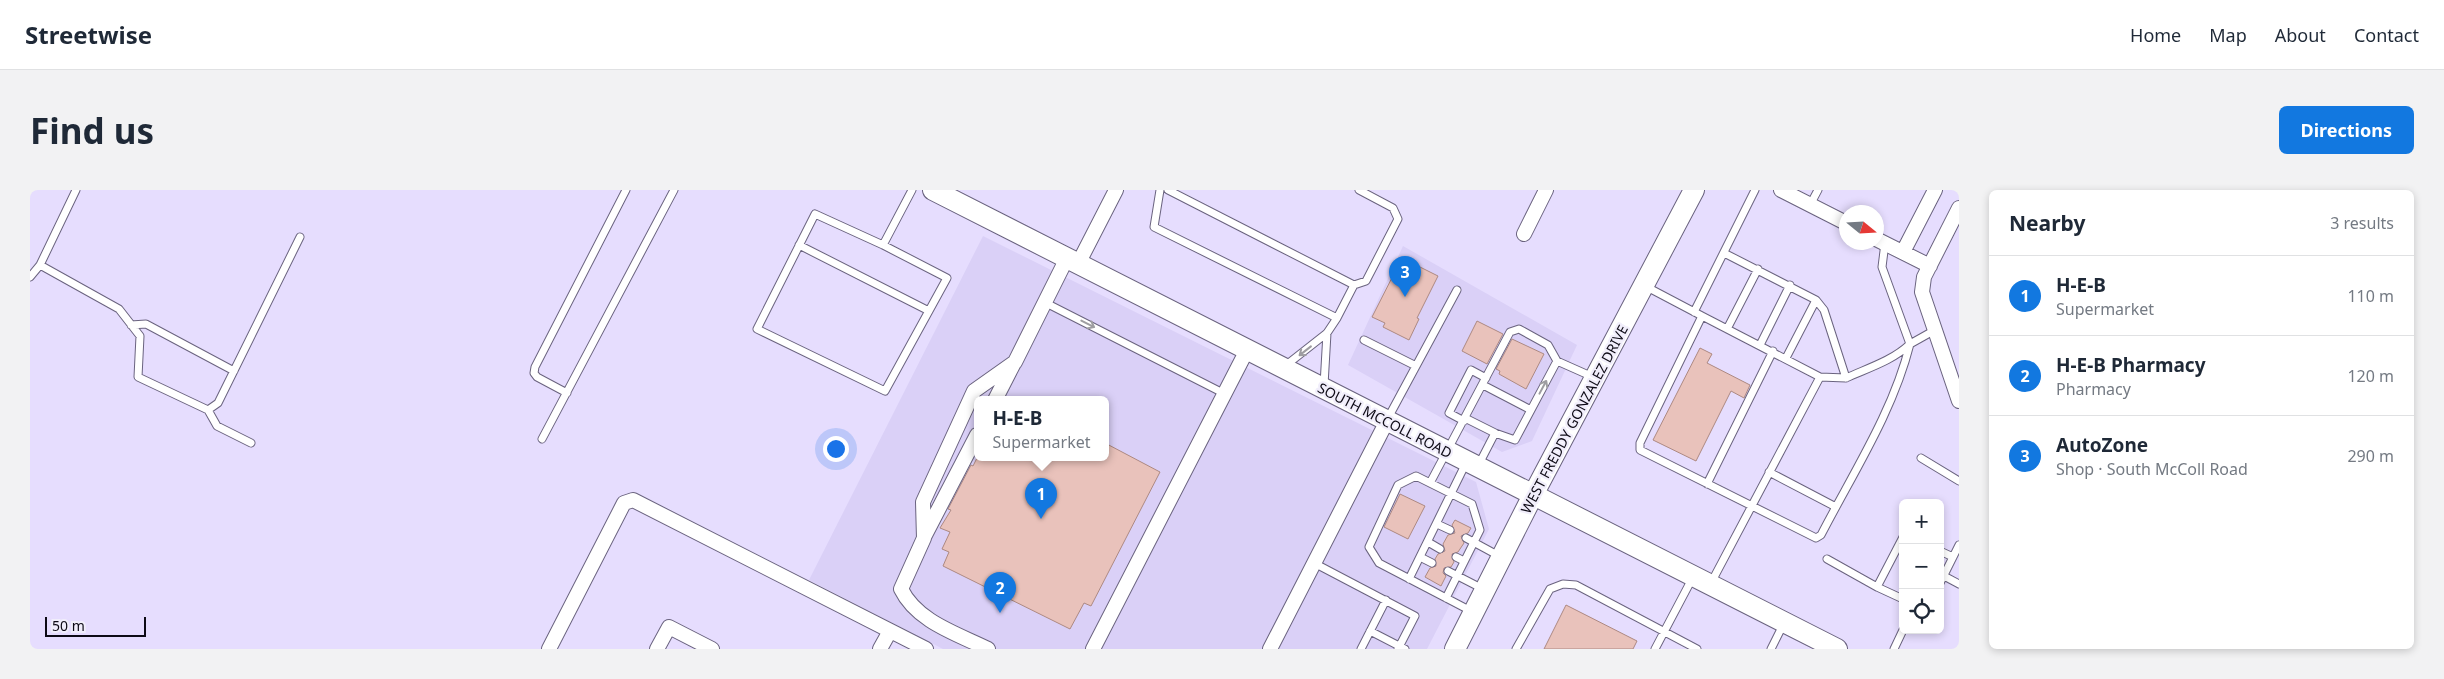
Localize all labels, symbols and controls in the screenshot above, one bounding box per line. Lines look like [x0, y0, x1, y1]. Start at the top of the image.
text: Streetwise [25, 18, 152, 51]
text: Home [2130, 23, 2181, 47]
text: Map [2209, 23, 2247, 47]
text: About [2275, 23, 2326, 47]
text: Contact [2354, 23, 2419, 47]
button: Directions [2279, 106, 2414, 154]
text: Find us [30, 107, 154, 154]
north arrow [1839, 205, 1884, 250]
text: Nearby [2009, 209, 2085, 237]
text: 3 results [2330, 212, 2394, 234]
pin: 3 [1389, 256, 1421, 297]
text: H-E-B [2056, 272, 2106, 298]
text: 1 [2020, 285, 2030, 307]
text: 110 m [2347, 285, 2394, 307]
text: Supermarket [2056, 298, 2154, 320]
one-way arrow [1080, 320, 1095, 329]
street label: WEST FREDDY GONZALEZ DRIVE [1516, 321, 1632, 517]
one-way arrow [1298, 345, 1311, 356]
text: H-E-B Pharmacy [2056, 352, 2206, 378]
text: 2 [2020, 365, 2030, 387]
text: 120 m [2347, 365, 2394, 387]
street label: SOUTH MCCOLL ROAD [1315, 378, 1455, 462]
text: Pharmacy [2056, 378, 2131, 400]
one-way arrow [1539, 380, 1548, 395]
popup [974, 396, 1109, 461]
text: H-E-B [992, 405, 1042, 431]
text: Supermarket [992, 431, 1091, 453]
text: AutoZone [2056, 432, 2148, 458]
your location [823, 436, 849, 462]
text: 3 [2020, 445, 2030, 467]
text: 290 m [2347, 445, 2394, 467]
text: Shop · South McColl Road [2056, 458, 2248, 480]
pin: 1 [1025, 478, 1057, 519]
map controls [1899, 499, 1944, 634]
button: + [1899, 499, 1944, 544]
button: − [1899, 544, 1944, 589]
pin: 2 [984, 572, 1016, 613]
button: locate [1899, 589, 1944, 634]
scale bar [45, 614, 146, 637]
text: 50 m [52, 616, 85, 635]

